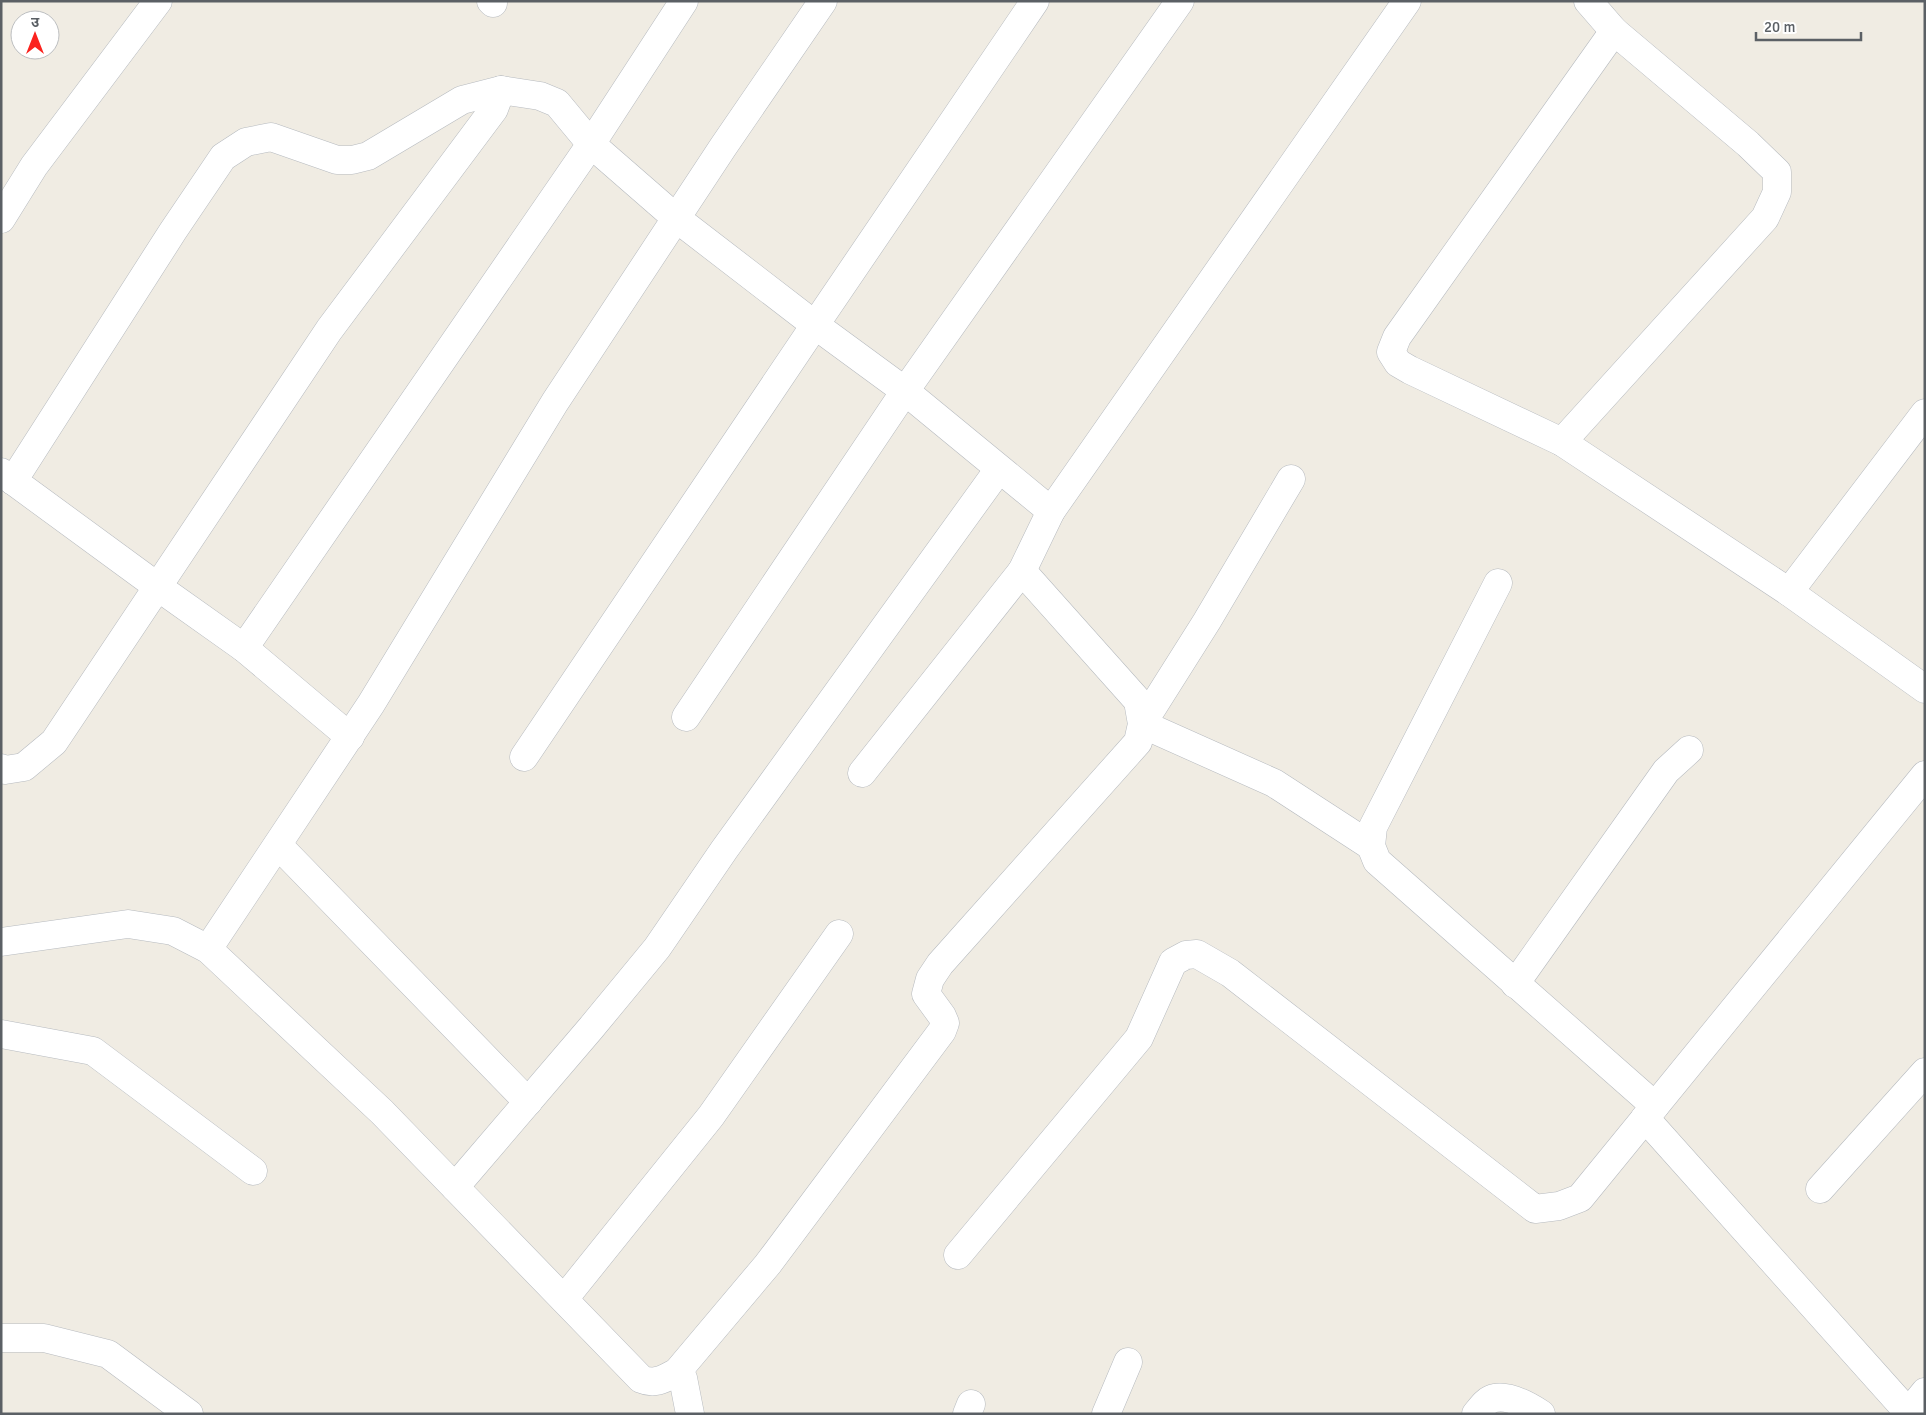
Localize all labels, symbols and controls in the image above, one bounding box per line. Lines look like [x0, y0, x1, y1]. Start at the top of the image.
north arrow [10, 10, 60, 60]
scale bar [1756, 10, 1861, 42]
text: उ [31, 14, 40, 31]
text: 20 m [1764, 18, 1795, 36]

